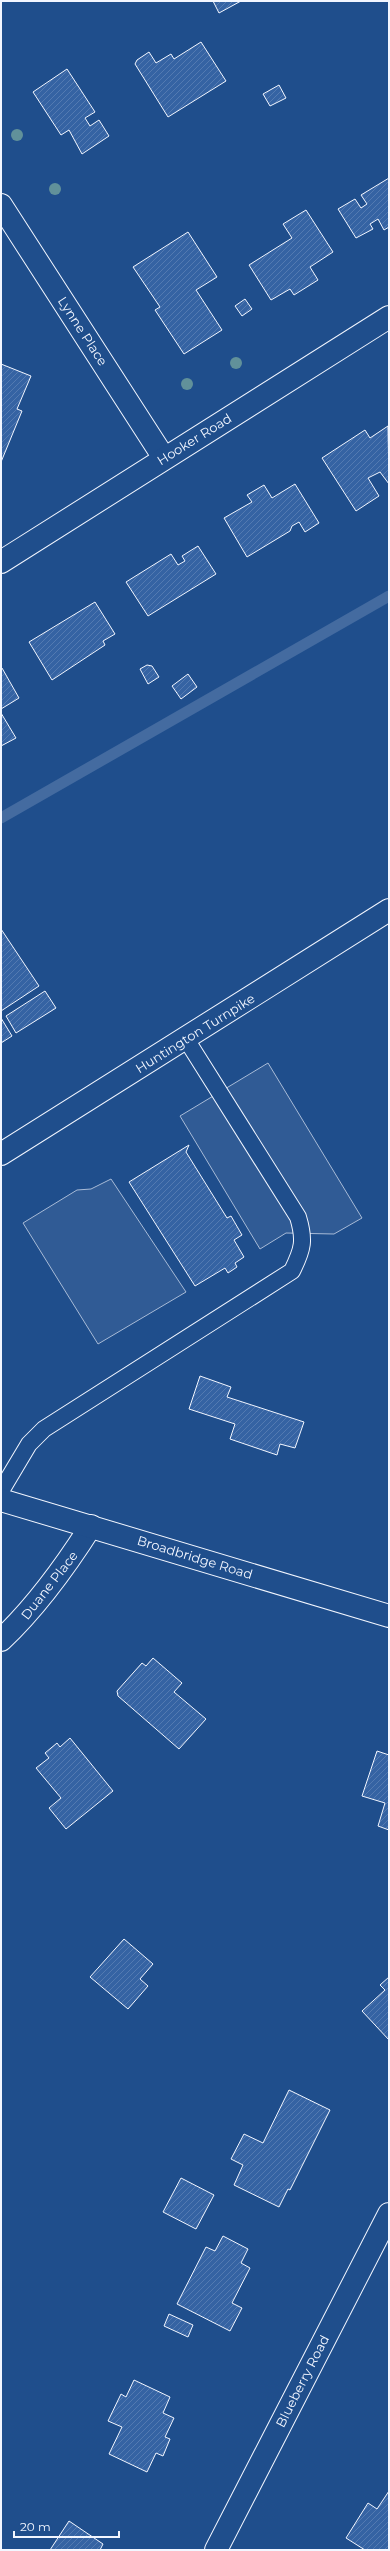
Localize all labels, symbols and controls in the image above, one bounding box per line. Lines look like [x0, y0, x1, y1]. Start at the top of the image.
street label: Lynne Place [55, 293, 111, 369]
street label: Hooker Road [154, 410, 234, 468]
street label: Huntington Turnpike [132, 990, 258, 1076]
street label: Broadbridge Road [135, 1532, 255, 1582]
street label: Duane Place [17, 1547, 81, 1623]
street label: Blueberry Road [272, 2332, 332, 2430]
scale bar [14, 2513, 119, 2539]
text: 20 m [20, 2519, 51, 2534]

